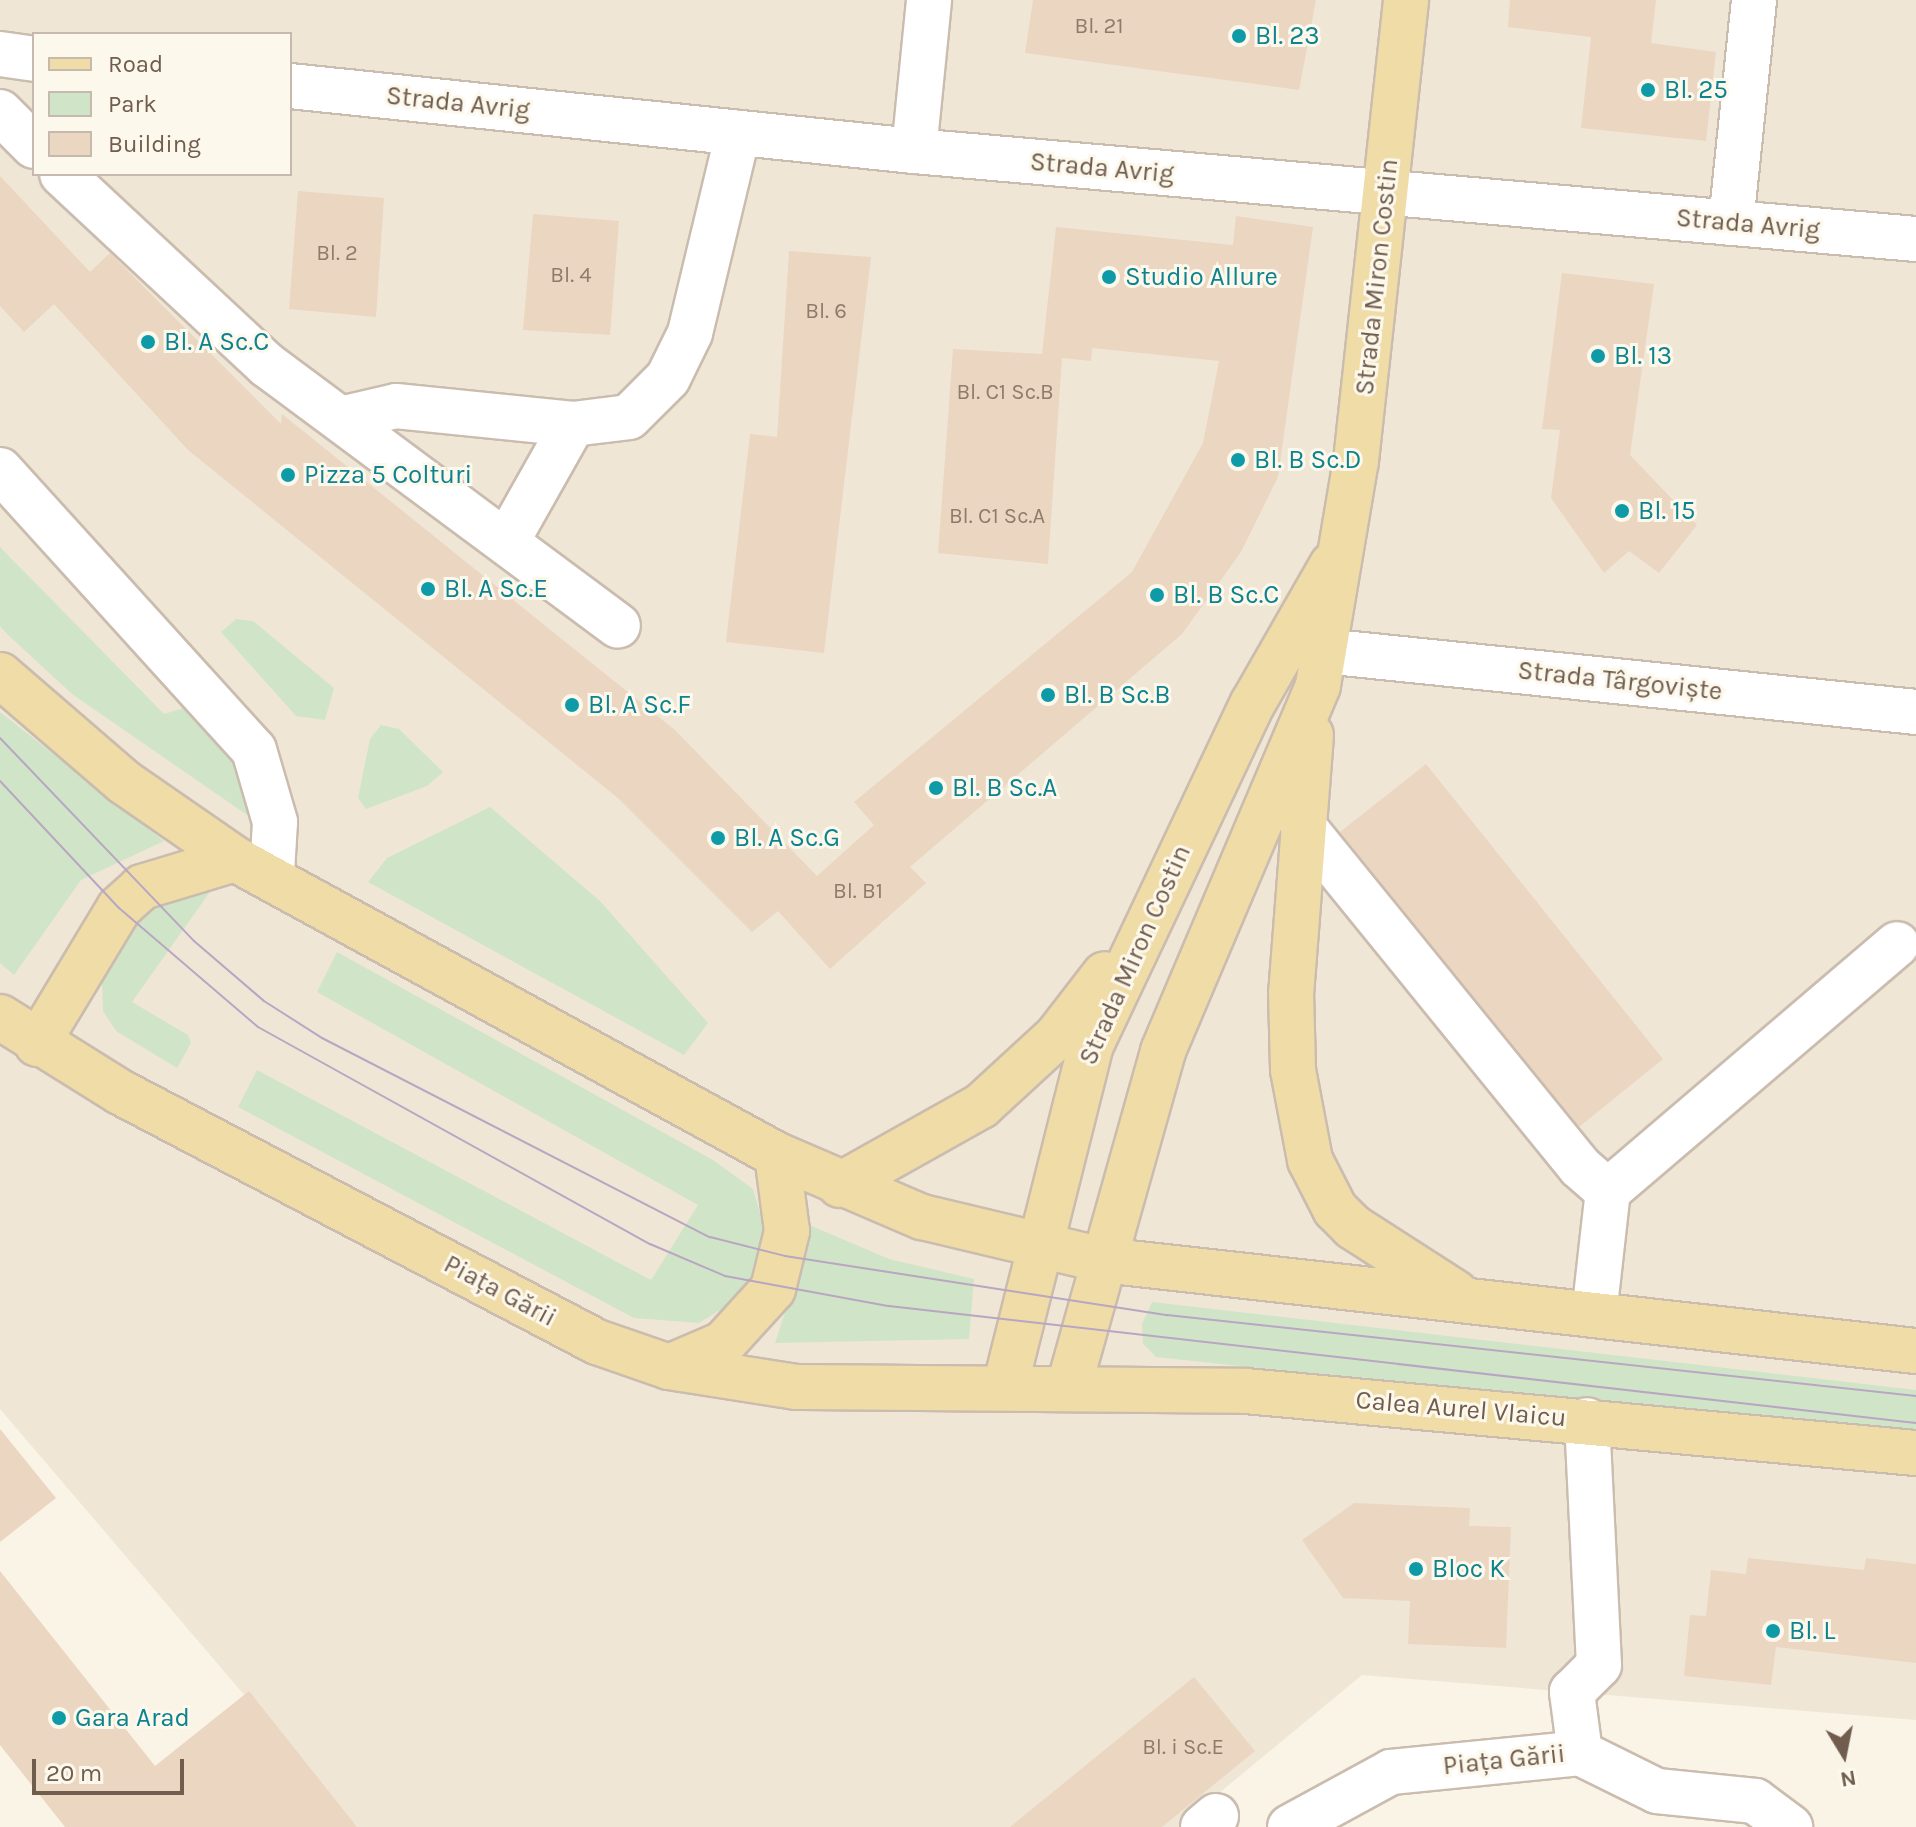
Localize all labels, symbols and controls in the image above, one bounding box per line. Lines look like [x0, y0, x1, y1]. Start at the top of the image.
house number: Bl. 21 [1074, 14, 1124, 40]
place label: Bl. 23 [1255, 20, 1320, 52]
marker: Bl. 23 [1230, 27, 1248, 45]
legend [32, 32, 292, 176]
text: Road [108, 50, 163, 78]
place label: Bl. 25 [1664, 74, 1728, 106]
street label: Strada Avrig [385, 80, 531, 126]
marker: Bl. 25 [1639, 81, 1657, 99]
text: Park [108, 90, 157, 118]
text: Building [108, 130, 201, 158]
street label: Strada Avrig [1029, 146, 1175, 190]
street label: Strada Miron Costin [1349, 157, 1405, 397]
street label: Strada Avrig [1675, 202, 1821, 246]
house number: Bl. 2 [316, 241, 358, 267]
place label: Studio Allure [1125, 261, 1278, 293]
house number: Bl. 4 [550, 263, 592, 289]
marker: Studio Allure [1100, 268, 1118, 286]
house number: Bl. 6 [805, 299, 847, 325]
place label: Bl. A Sc.C [164, 326, 269, 358]
marker: Bl. A Sc.C [139, 333, 157, 351]
place label: Bl. 13 [1614, 340, 1672, 372]
marker: Bl. 13 [1589, 347, 1607, 365]
house number: Bl. C1 Sc.B [956, 380, 1054, 406]
place label: Bl. B Sc.D [1254, 444, 1362, 476]
marker: Bl. B Sc.D [1229, 451, 1247, 469]
place label: Pizza 5 Colturi [304, 459, 472, 491]
marker: Pizza 5 Colturi [279, 466, 297, 484]
place label: Bl. 15 [1638, 495, 1696, 527]
marker: Bl. 15 [1613, 502, 1631, 520]
house number: Bl. C1 Sc.A [949, 504, 1045, 530]
place label: Bl. A Sc.E [444, 573, 548, 605]
place label: Bl. B Sc.C [1173, 579, 1279, 611]
marker: Bl. A Sc.E [419, 580, 437, 598]
marker: Bl. B Sc.C [1148, 586, 1166, 604]
street label: Strada Târgoviște [1516, 655, 1724, 707]
place label: Bl. B Sc.B [1064, 679, 1171, 711]
marker: Bl. B Sc.B [1039, 686, 1057, 704]
place label: Bl. A Sc.F [588, 689, 691, 721]
marker: Bl. A Sc.F [563, 696, 581, 714]
place label: Bl. B Sc.A [952, 772, 1057, 804]
marker: Bl. B Sc.A [927, 779, 945, 797]
place label: Bl. A Sc.G [734, 822, 840, 854]
marker: Bl. A Sc.G [709, 829, 727, 847]
street label: Strada Miron Costin [1072, 840, 1198, 1070]
house number: Bl. B1 [833, 879, 883, 905]
street label: Piața Gării [439, 1248, 561, 1334]
street label: Calea Aurel Vlaicu [1354, 1384, 1568, 1434]
place label: Bloc K [1432, 1553, 1505, 1585]
marker: Bloc K [1407, 1560, 1425, 1578]
place label: Bl. L [1789, 1615, 1835, 1647]
marker: Bl. L [1764, 1622, 1782, 1640]
place label: Gara Arad [75, 1702, 190, 1734]
marker: Gara Arad [50, 1709, 68, 1727]
north arrow [1804, 1715, 1884, 1795]
house number: Bl. i Sc.E [1142, 1735, 1224, 1761]
street label: Piața Gării [1441, 1738, 1567, 1782]
scale bar [36, 1743, 188, 1793]
text: 20 m [46, 1759, 102, 1787]
text: N [1838, 1764, 1858, 1793]

